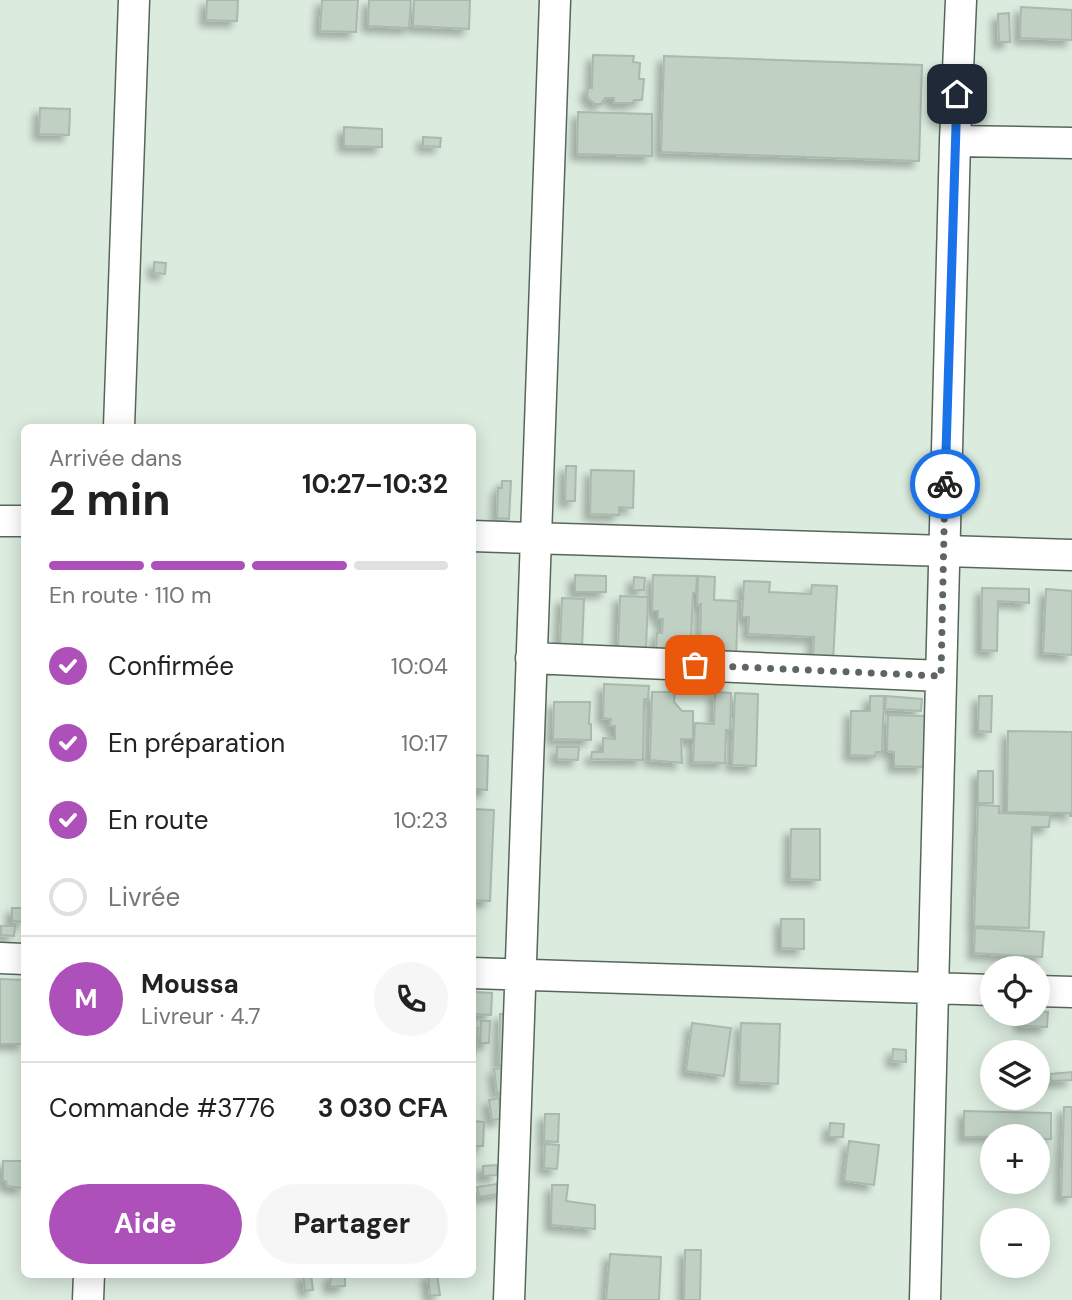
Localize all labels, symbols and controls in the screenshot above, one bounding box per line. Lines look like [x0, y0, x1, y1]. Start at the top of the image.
pin [927, 64, 987, 124]
icon: home [938, 75, 976, 113]
text: Arrivée dans [49, 443, 182, 473]
courier [910, 449, 980, 519]
icon: bike [926, 465, 964, 503]
text: 10:27–10:32 [302, 467, 448, 501]
text: 2 min [49, 469, 171, 529]
text: En route · 110 m [49, 580, 211, 610]
pin [665, 635, 725, 695]
icon: bag [676, 646, 714, 684]
icon: check [49, 647, 87, 685]
text: Confirmée [108, 649, 234, 683]
text: 10:04 [391, 651, 448, 681]
icon: check [49, 724, 87, 762]
text: En préparation [108, 726, 285, 760]
text: 10:17 [401, 728, 448, 758]
icon: check [49, 801, 87, 839]
text: En route [108, 803, 209, 837]
text: 10:23 [394, 805, 448, 835]
text: Livrée [108, 880, 180, 914]
map controls [980, 956, 1050, 1278]
button: locate [980, 956, 1050, 1026]
button: phone [374, 962, 448, 1036]
text: Moussa [141, 967, 239, 1001]
text: M [74, 982, 98, 1016]
text: Livreur · 4.7 [141, 1001, 261, 1031]
button: layers [980, 1040, 1050, 1110]
text: Commande #3776 [49, 1091, 276, 1125]
text: 3 030 CFA [318, 1091, 448, 1125]
button: + [980, 1124, 1050, 1194]
button: Aide [49, 1184, 242, 1264]
button: Partager [256, 1184, 448, 1264]
button: − [980, 1208, 1050, 1278]

